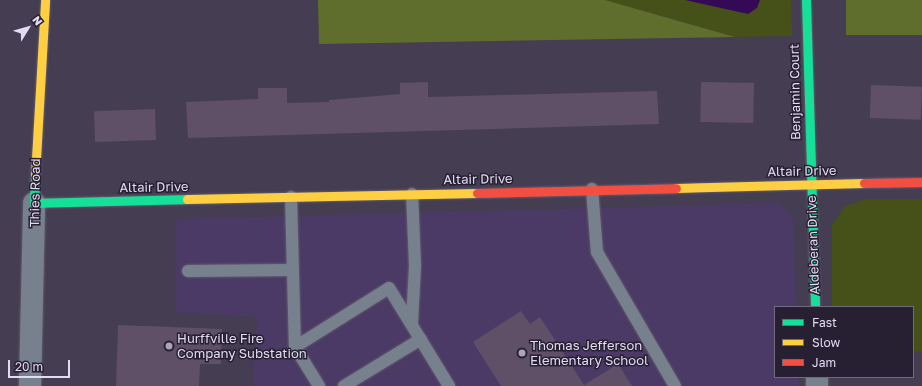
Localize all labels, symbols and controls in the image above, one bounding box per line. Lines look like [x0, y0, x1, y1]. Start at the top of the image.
north arrow [8, 8, 48, 48]
text: N [30, 13, 46, 28]
street label: Benjamin Court [786, 44, 804, 140]
street label: Thies Road [27, 158, 43, 228]
street label: Altair Drive [767, 163, 837, 179]
street label: Altair Drive [443, 171, 513, 187]
street label: Altair Drive [119, 179, 189, 195]
street label: Aldeberan Drive [803, 195, 823, 295]
legend [774, 306, 914, 378]
text: Fast [812, 315, 837, 330]
place label: Hurffville Fire Company Substation [177, 331, 307, 362]
text: Slow [812, 335, 840, 350]
place label: Thomas Jefferson Elementary School [530, 338, 648, 369]
marker: Hurffville Fire Company Substation [164, 341, 174, 351]
marker: Thomas Jefferson Elementary School [517, 348, 527, 358]
scale bar [10, 352, 72, 378]
text: Jam [812, 355, 836, 370]
text: 20 m [15, 359, 43, 374]

